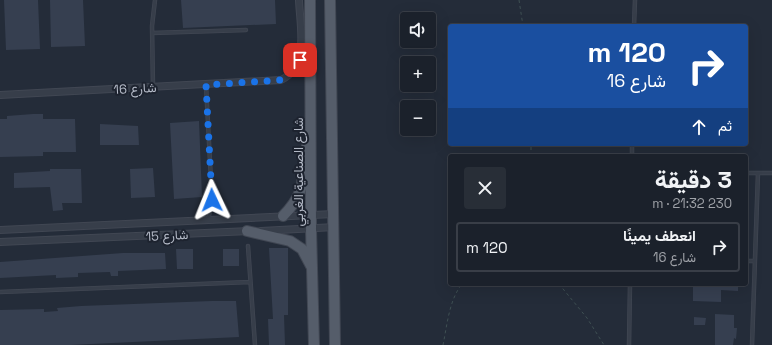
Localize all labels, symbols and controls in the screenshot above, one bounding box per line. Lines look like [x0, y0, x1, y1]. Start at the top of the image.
map controls [400, 12, 436, 136]
button: sound [400, 12, 436, 48]
text: 120 m [588, 34, 666, 70]
icon: right [680, 40, 732, 92]
pin [283, 43, 317, 77]
icon: arrive [289, 49, 311, 71]
button: + [400, 56, 436, 92]
text: شارع 16 [607, 69, 666, 92]
street label: شارع 16 [113, 79, 157, 99]
button: − [400, 100, 436, 136]
icon: ahead [688, 116, 710, 138]
text: ثم [718, 116, 732, 135]
street label: شارع الصناعية الغربي [290, 117, 309, 227]
text: 3 دقيقة [655, 164, 732, 195]
button: close [464, 167, 506, 209]
position arrow [191, 179, 233, 221]
text: 230 m · 21:32 [652, 195, 732, 212]
street label: شارع 15 [145, 226, 189, 246]
text: انعطف يمينًا [623, 226, 696, 245]
icon: right [708, 236, 730, 258]
text: 120 m [466, 238, 508, 257]
text: شارع 16 [653, 249, 696, 266]

